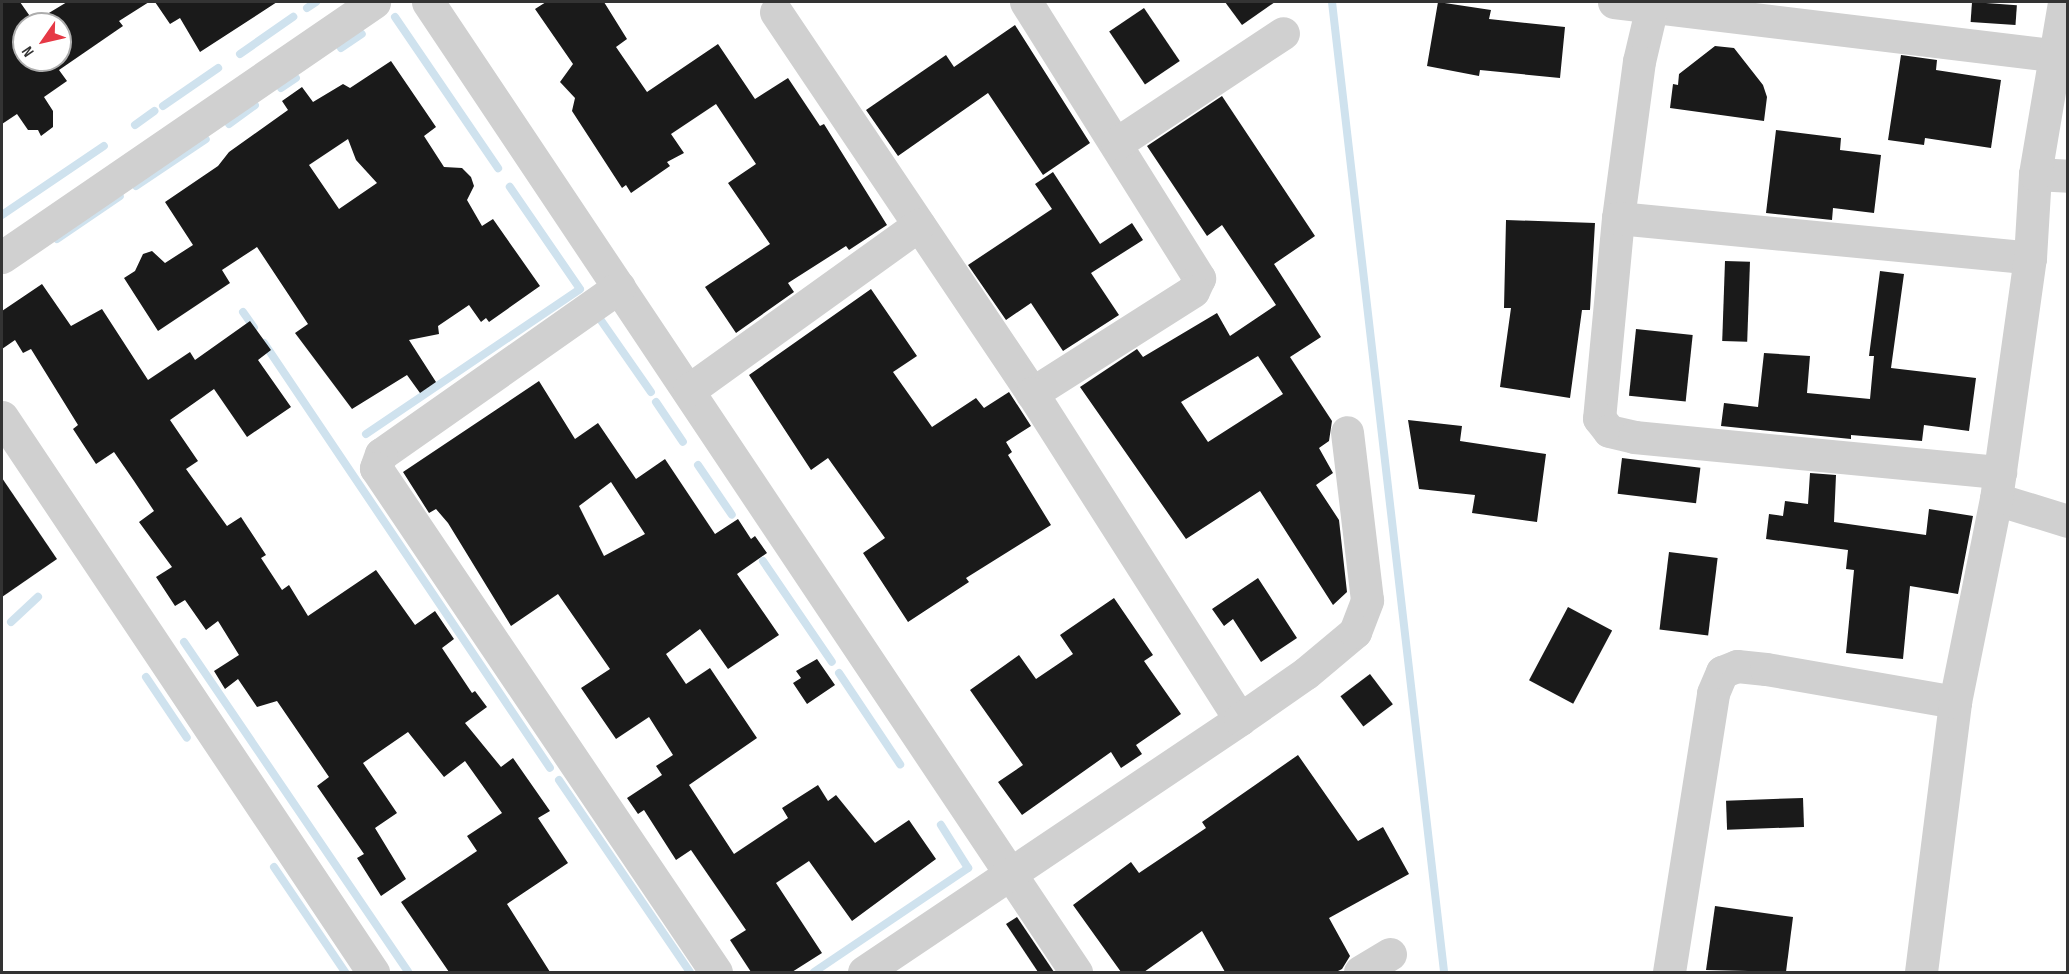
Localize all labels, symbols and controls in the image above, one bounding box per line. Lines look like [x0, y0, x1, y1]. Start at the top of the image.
north arrow [12, 12, 72, 72]
text: N [18, 42, 39, 60]

